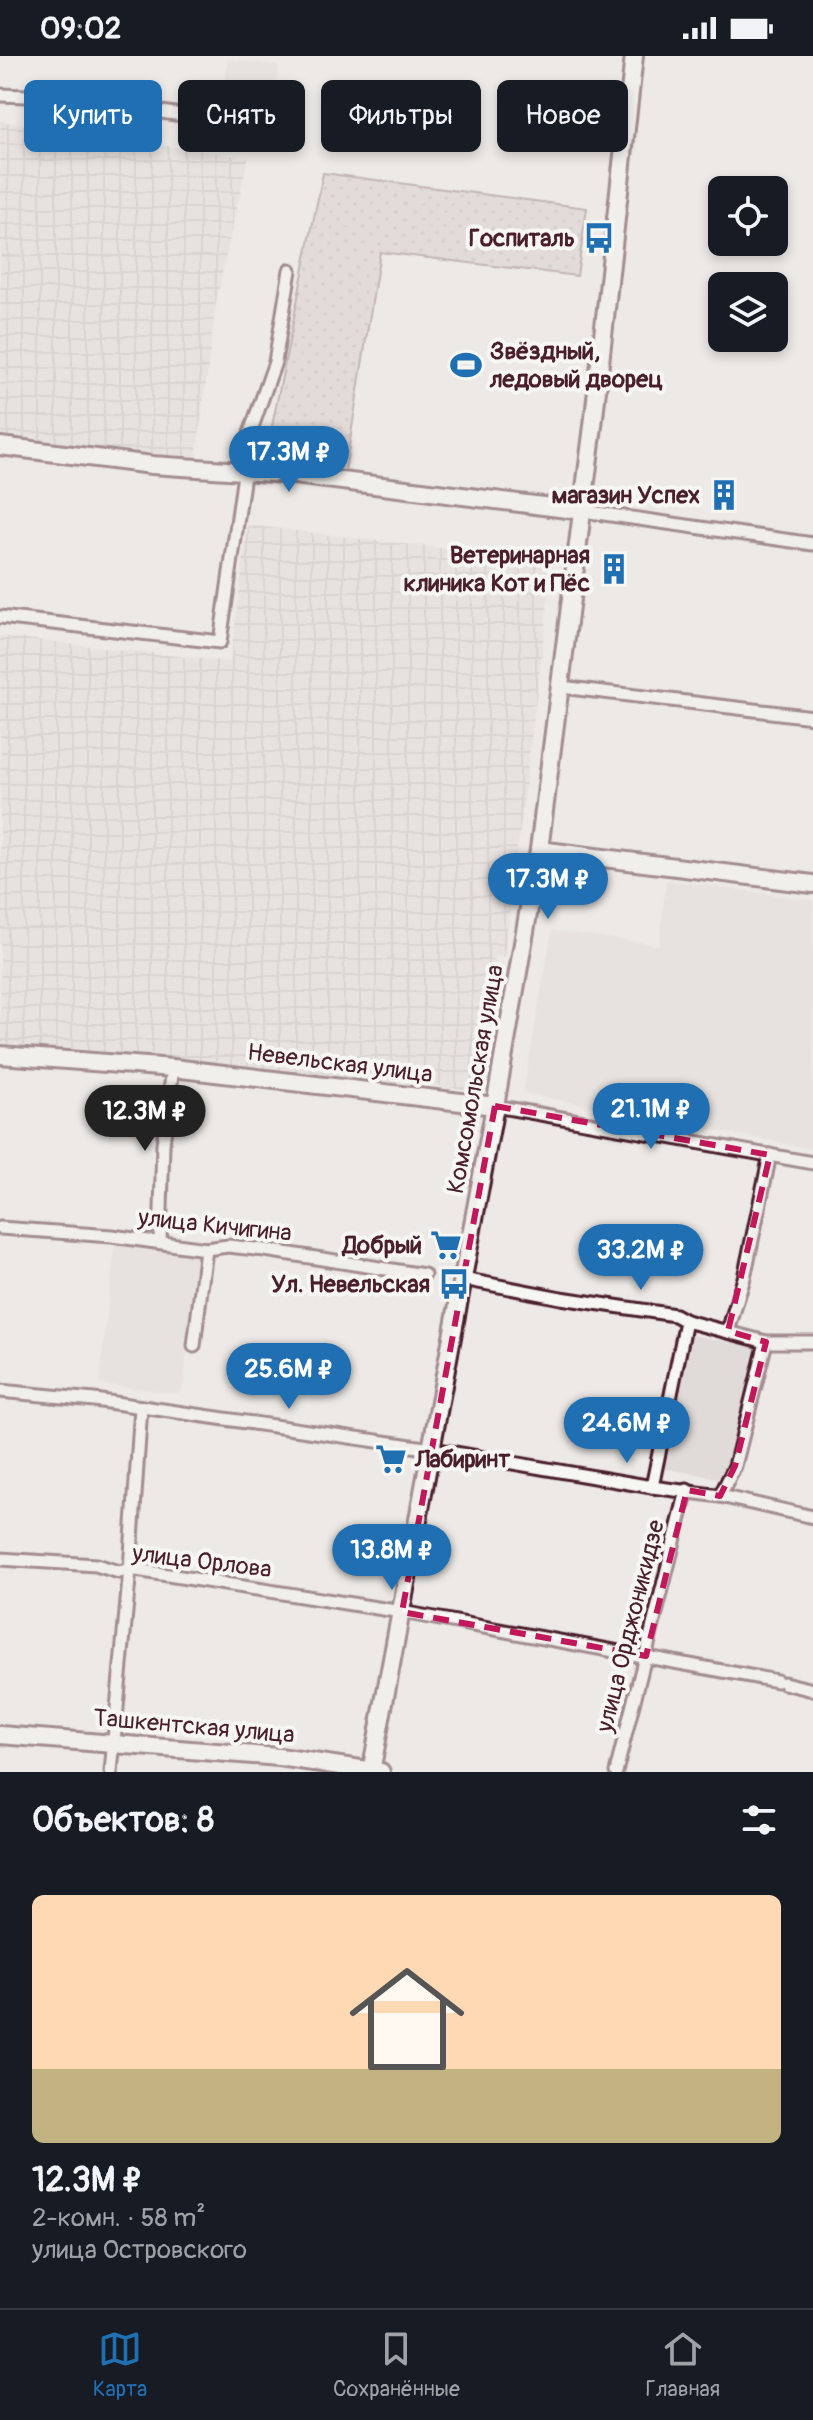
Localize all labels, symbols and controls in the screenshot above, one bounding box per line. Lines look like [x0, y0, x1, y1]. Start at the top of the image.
text: 09:02 [40, 10, 121, 47]
chip: Купить [24, 80, 162, 152]
chip: Снять [178, 80, 305, 152]
chip: Фильтры [321, 80, 481, 152]
chip: Новое [497, 80, 628, 152]
map controls [708, 176, 788, 352]
button: locate [708, 176, 788, 256]
bus stop icon: Госпиталь [582, 221, 616, 255]
place label: Госпиталь [469, 224, 575, 253]
button: layers [708, 272, 788, 352]
place label: Звёздный, ледовый дворец [489, 337, 663, 394]
sports icon: Звёздный, ледовый дворец [449, 348, 483, 382]
pin: 17.3M ₽ [215, 426, 363, 494]
text: 17.3M ₽ [247, 436, 331, 468]
building icon: магазин Успех [707, 478, 741, 512]
place label: магазин Успех [552, 481, 700, 510]
place label: Ветеринарная клиника Кот и Пёс [404, 541, 590, 598]
building icon: Ветеринарная клиника Кот и Пёс [597, 552, 631, 586]
pin: 17.3M ₽ [474, 853, 622, 921]
text: 17.3M ₽ [506, 863, 590, 895]
street label: Комсомольская улица [441, 962, 510, 1196]
street label: Невельская улица [246, 1038, 434, 1089]
pin: 21.1M ₽ [577, 1083, 725, 1151]
pin: 12.3M ₽ [71, 1085, 219, 1153]
text: 21.1M ₽ [611, 1093, 691, 1125]
text: 12.3M ₽ [103, 1095, 187, 1127]
street label: улица Кичигина [136, 1203, 293, 1248]
pin: 33.2M ₽ [567, 1224, 715, 1292]
supermarket icon: Добрый [429, 1228, 463, 1262]
place label: Добрый [341, 1231, 422, 1260]
text: 33.2M ₽ [596, 1234, 686, 1266]
bus stop icon: Ул. Невельская [437, 1267, 471, 1301]
place label: Ул. Невельская [271, 1270, 430, 1299]
pin: 25.6M ₽ [215, 1343, 363, 1411]
text: 25.6M ₽ [244, 1353, 334, 1385]
pin: 24.6M ₽ [553, 1397, 701, 1465]
text: 24.6M ₽ [582, 1407, 672, 1439]
supermarket icon: Лабиринт [374, 1442, 408, 1476]
place label: Лабиринт [414, 1445, 511, 1474]
street label: улица Орджоникидзе [590, 1517, 671, 1736]
pin: 13.8M ₽ [318, 1524, 466, 1592]
text: 13.8M ₽ [350, 1534, 434, 1566]
street label: улица Орлова [130, 1538, 273, 1584]
street label: Ташкентская улица [92, 1703, 296, 1750]
icon: filters [737, 1798, 781, 1842]
text: Объектов: 8 [32, 1799, 214, 1842]
icon: home [335, 1947, 479, 2091]
text: 12.3M ₽ [32, 2159, 143, 2202]
text: 2-комн. · 58 m² [32, 2202, 205, 2234]
text: улица Островского [32, 2234, 247, 2266]
tab: Карта [93, 2327, 147, 2403]
tab: Сохранённые [333, 2327, 460, 2403]
tab: Главная [645, 2327, 720, 2403]

